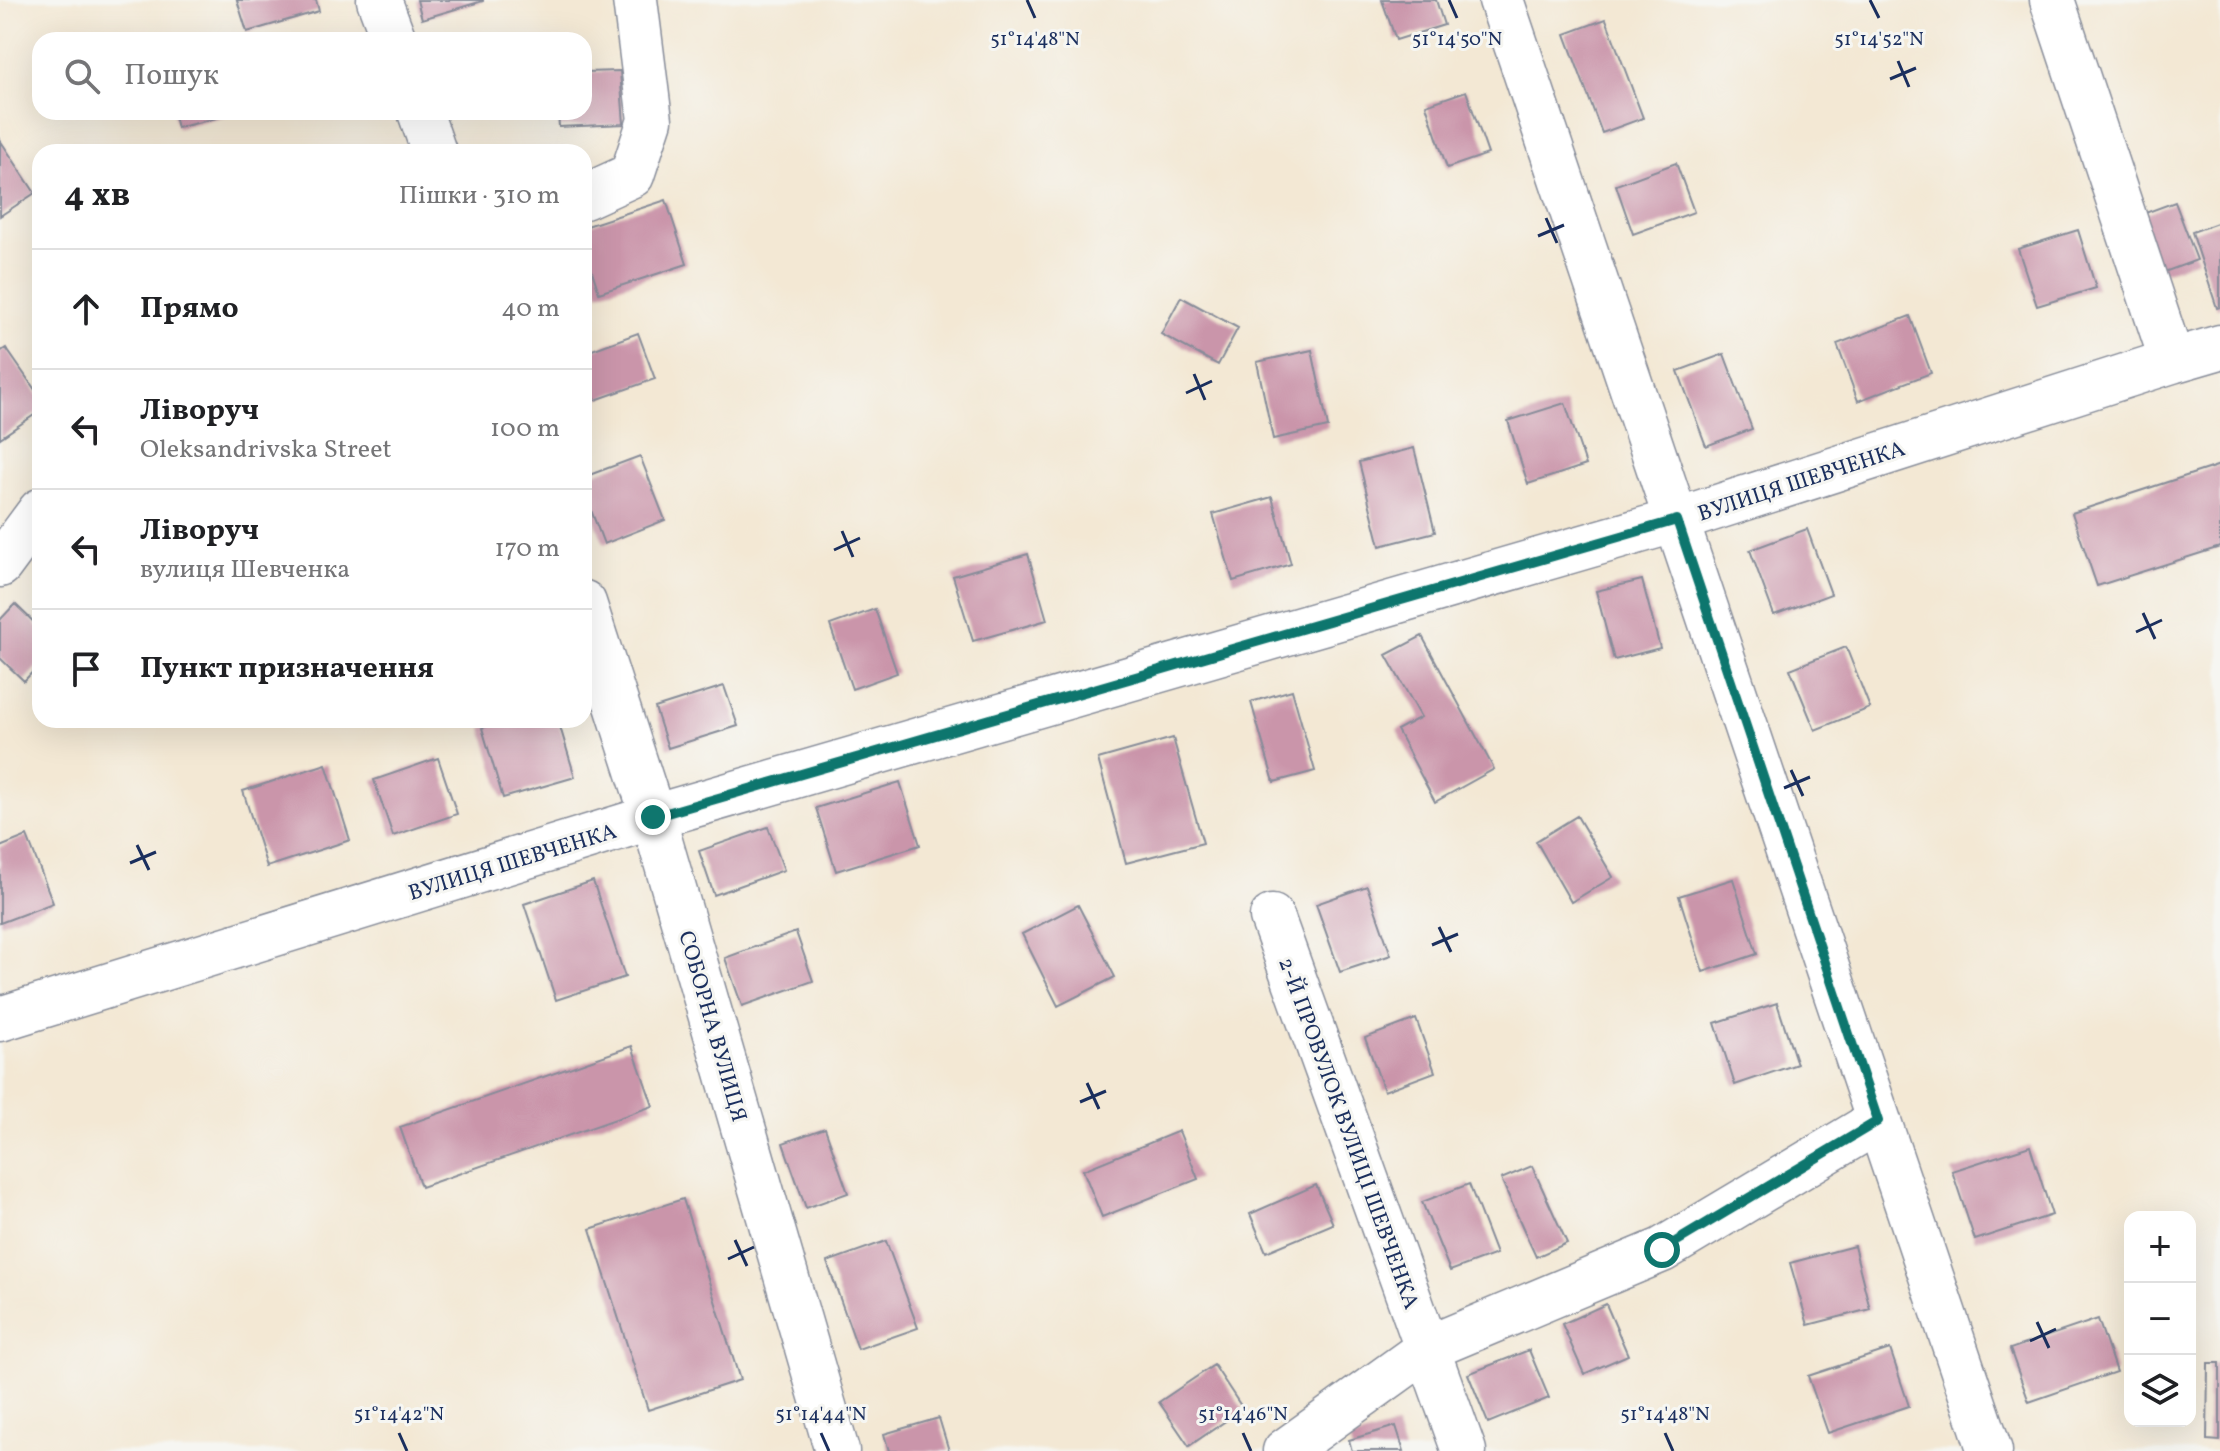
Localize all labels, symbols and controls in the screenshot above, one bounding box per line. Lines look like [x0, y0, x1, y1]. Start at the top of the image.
text: 51°14'48"N [990, 26, 1080, 54]
text: 51°14'50"N [1412, 26, 1502, 54]
text: 51°14'52"N [1834, 26, 1924, 54]
search box [32, 32, 592, 120]
icon: search [60, 54, 104, 98]
text: Пошук [124, 55, 219, 97]
text: 4 хв [64, 173, 130, 220]
text: Пішки · 310 m [399, 178, 560, 214]
icon: ahead [64, 287, 108, 331]
text: Прямо [140, 288, 239, 330]
text: 40 m [501, 291, 560, 327]
text: Ліворуч [140, 390, 259, 432]
icon: left [64, 407, 108, 451]
text: 100 m [490, 411, 560, 447]
text: Oleksandrivska Street [140, 432, 392, 468]
street label: ВУЛИЦЯ ШЕВЧЕНКА [1694, 434, 1909, 531]
text: Ліворуч [140, 510, 259, 552]
icon: left [64, 527, 108, 571]
text: 170 m [495, 531, 560, 567]
text: вулиця Шевченка [140, 552, 350, 588]
icon: arrive [64, 647, 108, 691]
text: Пункт призначення [140, 648, 434, 690]
route end [635, 799, 671, 835]
street label: ВУЛИЦЯ ШЕВЧЕНКА [405, 817, 621, 910]
street label: СОБОРНА ВУЛИЦЯ [669, 928, 754, 1126]
street label: 2-Й ПРОВУЛОК ВУЛИЦІ ШЕВЧЕНКА [1269, 954, 1426, 1314]
map controls [2124, 1211, 2196, 1427]
button: + [2124, 1211, 2196, 1283]
route start [1644, 1232, 1680, 1268]
button: − [2124, 1283, 2196, 1355]
button: layers [2124, 1355, 2196, 1427]
text: 51°14'42"N [354, 1401, 444, 1429]
text: 51°14'44"N [775, 1401, 867, 1429]
text: 51°14'46"N [1198, 1401, 1288, 1429]
text: 51°14'48"N [1620, 1401, 1710, 1429]

